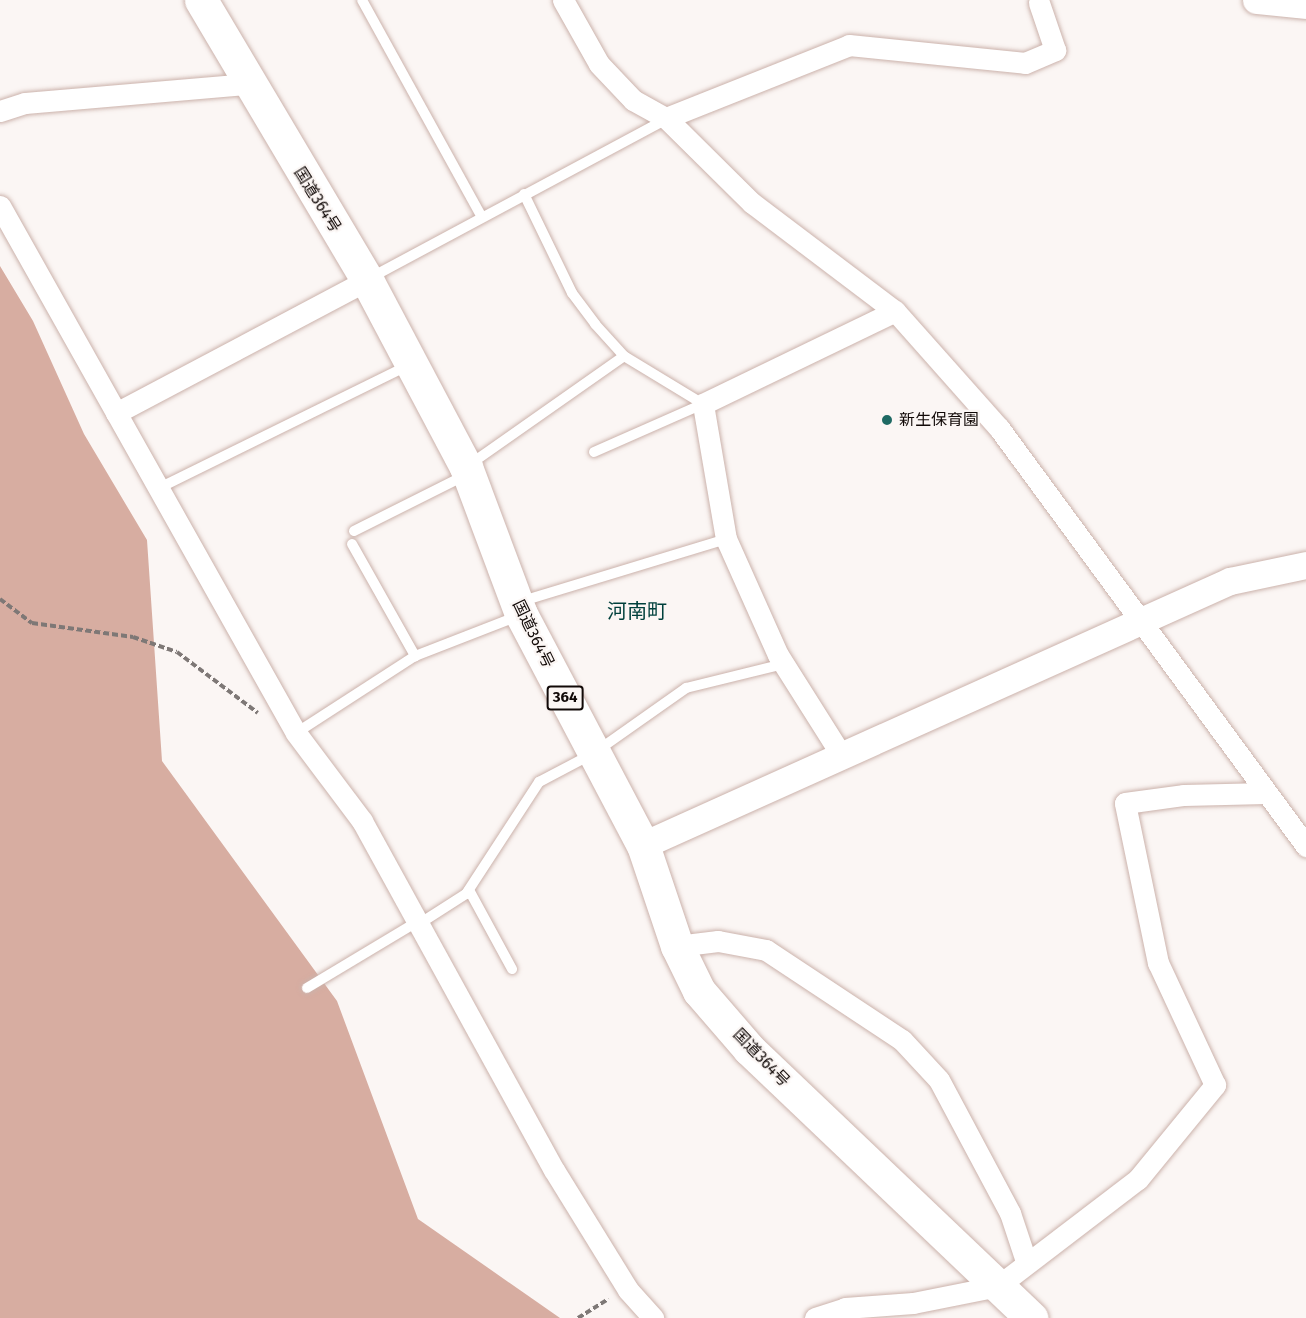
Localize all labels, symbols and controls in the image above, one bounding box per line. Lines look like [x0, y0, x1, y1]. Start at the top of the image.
street label: 国道364号 [290, 164, 344, 236]
place label: 新生保育園 [899, 410, 979, 430]
marker: 新生保育園 [880, 413, 894, 427]
street label: 国道364号 [508, 597, 558, 671]
district label: 河南町 [607, 599, 667, 623]
road number: 364 [546, 686, 584, 710]
street label: 国道364号 [729, 1025, 793, 1091]

